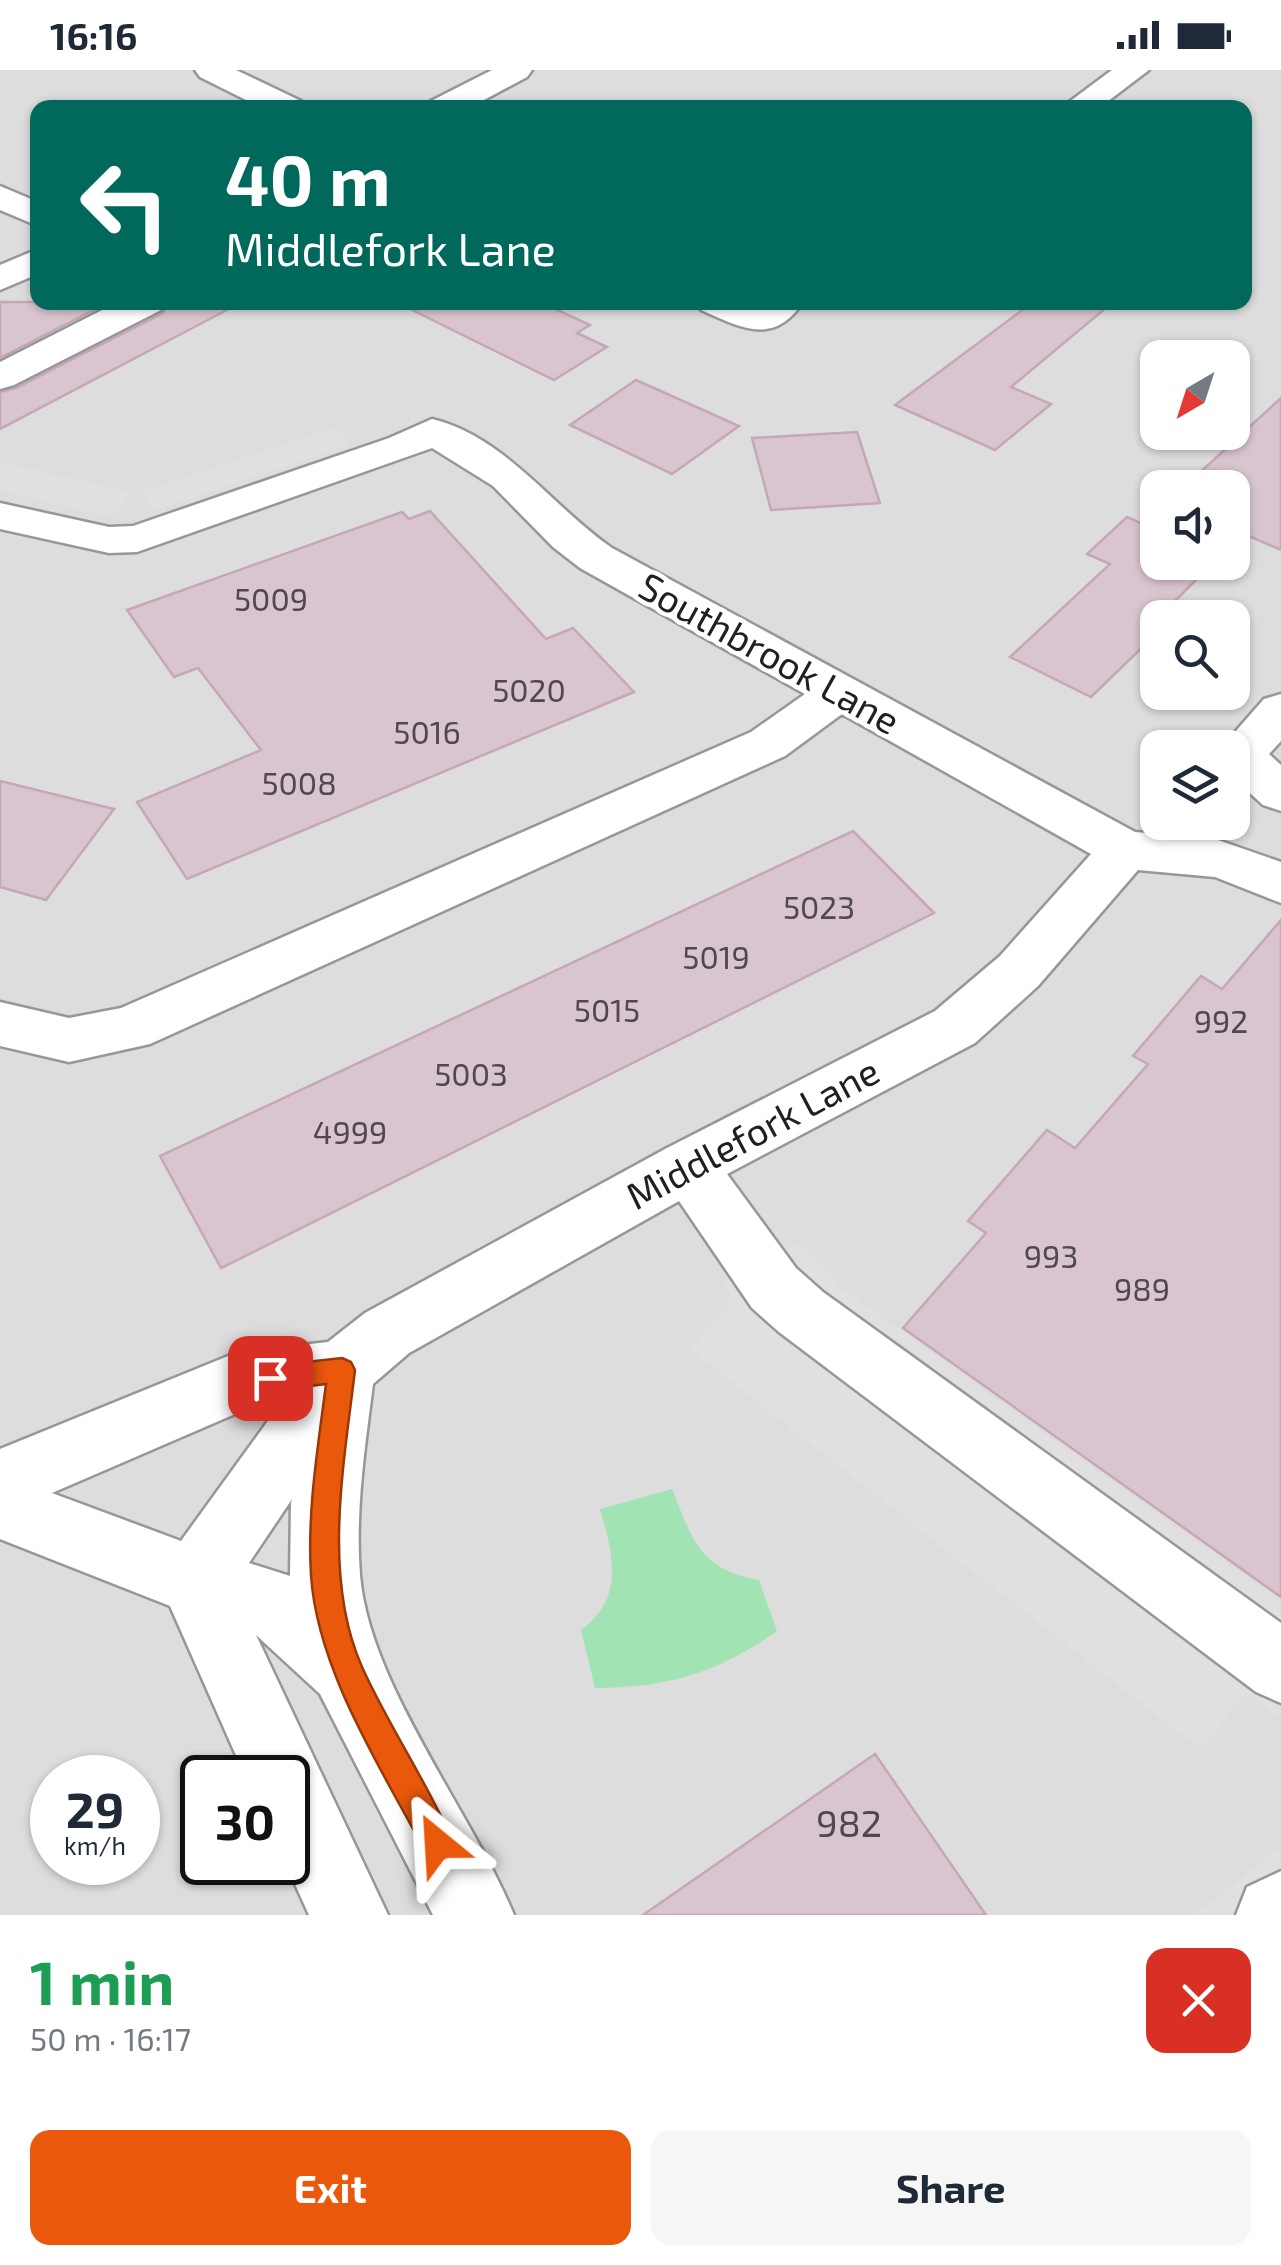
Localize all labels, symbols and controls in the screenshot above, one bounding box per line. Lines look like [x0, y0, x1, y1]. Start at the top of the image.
text: 16:16 [50, 12, 137, 58]
text: 40 m [225, 136, 391, 220]
icon: left [60, 140, 190, 270]
text: Middlefork Lane [225, 221, 556, 275]
north arrow [1140, 340, 1250, 450]
map controls [1140, 340, 1250, 840]
button: sound [1140, 470, 1250, 580]
street label: Southbrook Lane [632, 562, 908, 743]
house number: 5009 [234, 579, 308, 617]
button: search [1140, 600, 1250, 710]
house number: 5020 [492, 670, 566, 708]
house number: 5016 [393, 712, 461, 750]
button: layers [1140, 730, 1250, 840]
house number: 5008 [261, 763, 337, 801]
house number: 5023 [783, 887, 855, 925]
house number: 5019 [682, 937, 750, 975]
house number: 5015 [574, 990, 640, 1028]
house number: 992 [1194, 1001, 1248, 1039]
street label: Middlefork Lane [618, 1046, 886, 1218]
house number: 5003 [434, 1054, 508, 1092]
house number: 4999 [313, 1112, 387, 1150]
house number: 993 [1024, 1236, 1078, 1274]
house number: 989 [1114, 1269, 1170, 1307]
pin [228, 1336, 313, 1421]
icon: arrive [243, 1351, 298, 1406]
speed limit sign: 30 [180, 1755, 310, 1885]
text: 29 [66, 1778, 124, 1838]
position arrow [386, 1792, 490, 1896]
house number: 982 [816, 1799, 882, 1845]
text: km/h [64, 1830, 126, 1860]
text: 1 min [30, 1945, 174, 2017]
button: close [1146, 1948, 1251, 2053]
text: 50 m · 16:17 [30, 2019, 191, 2057]
button: Exit [30, 2130, 631, 2245]
button: Share [651, 2130, 1251, 2245]

